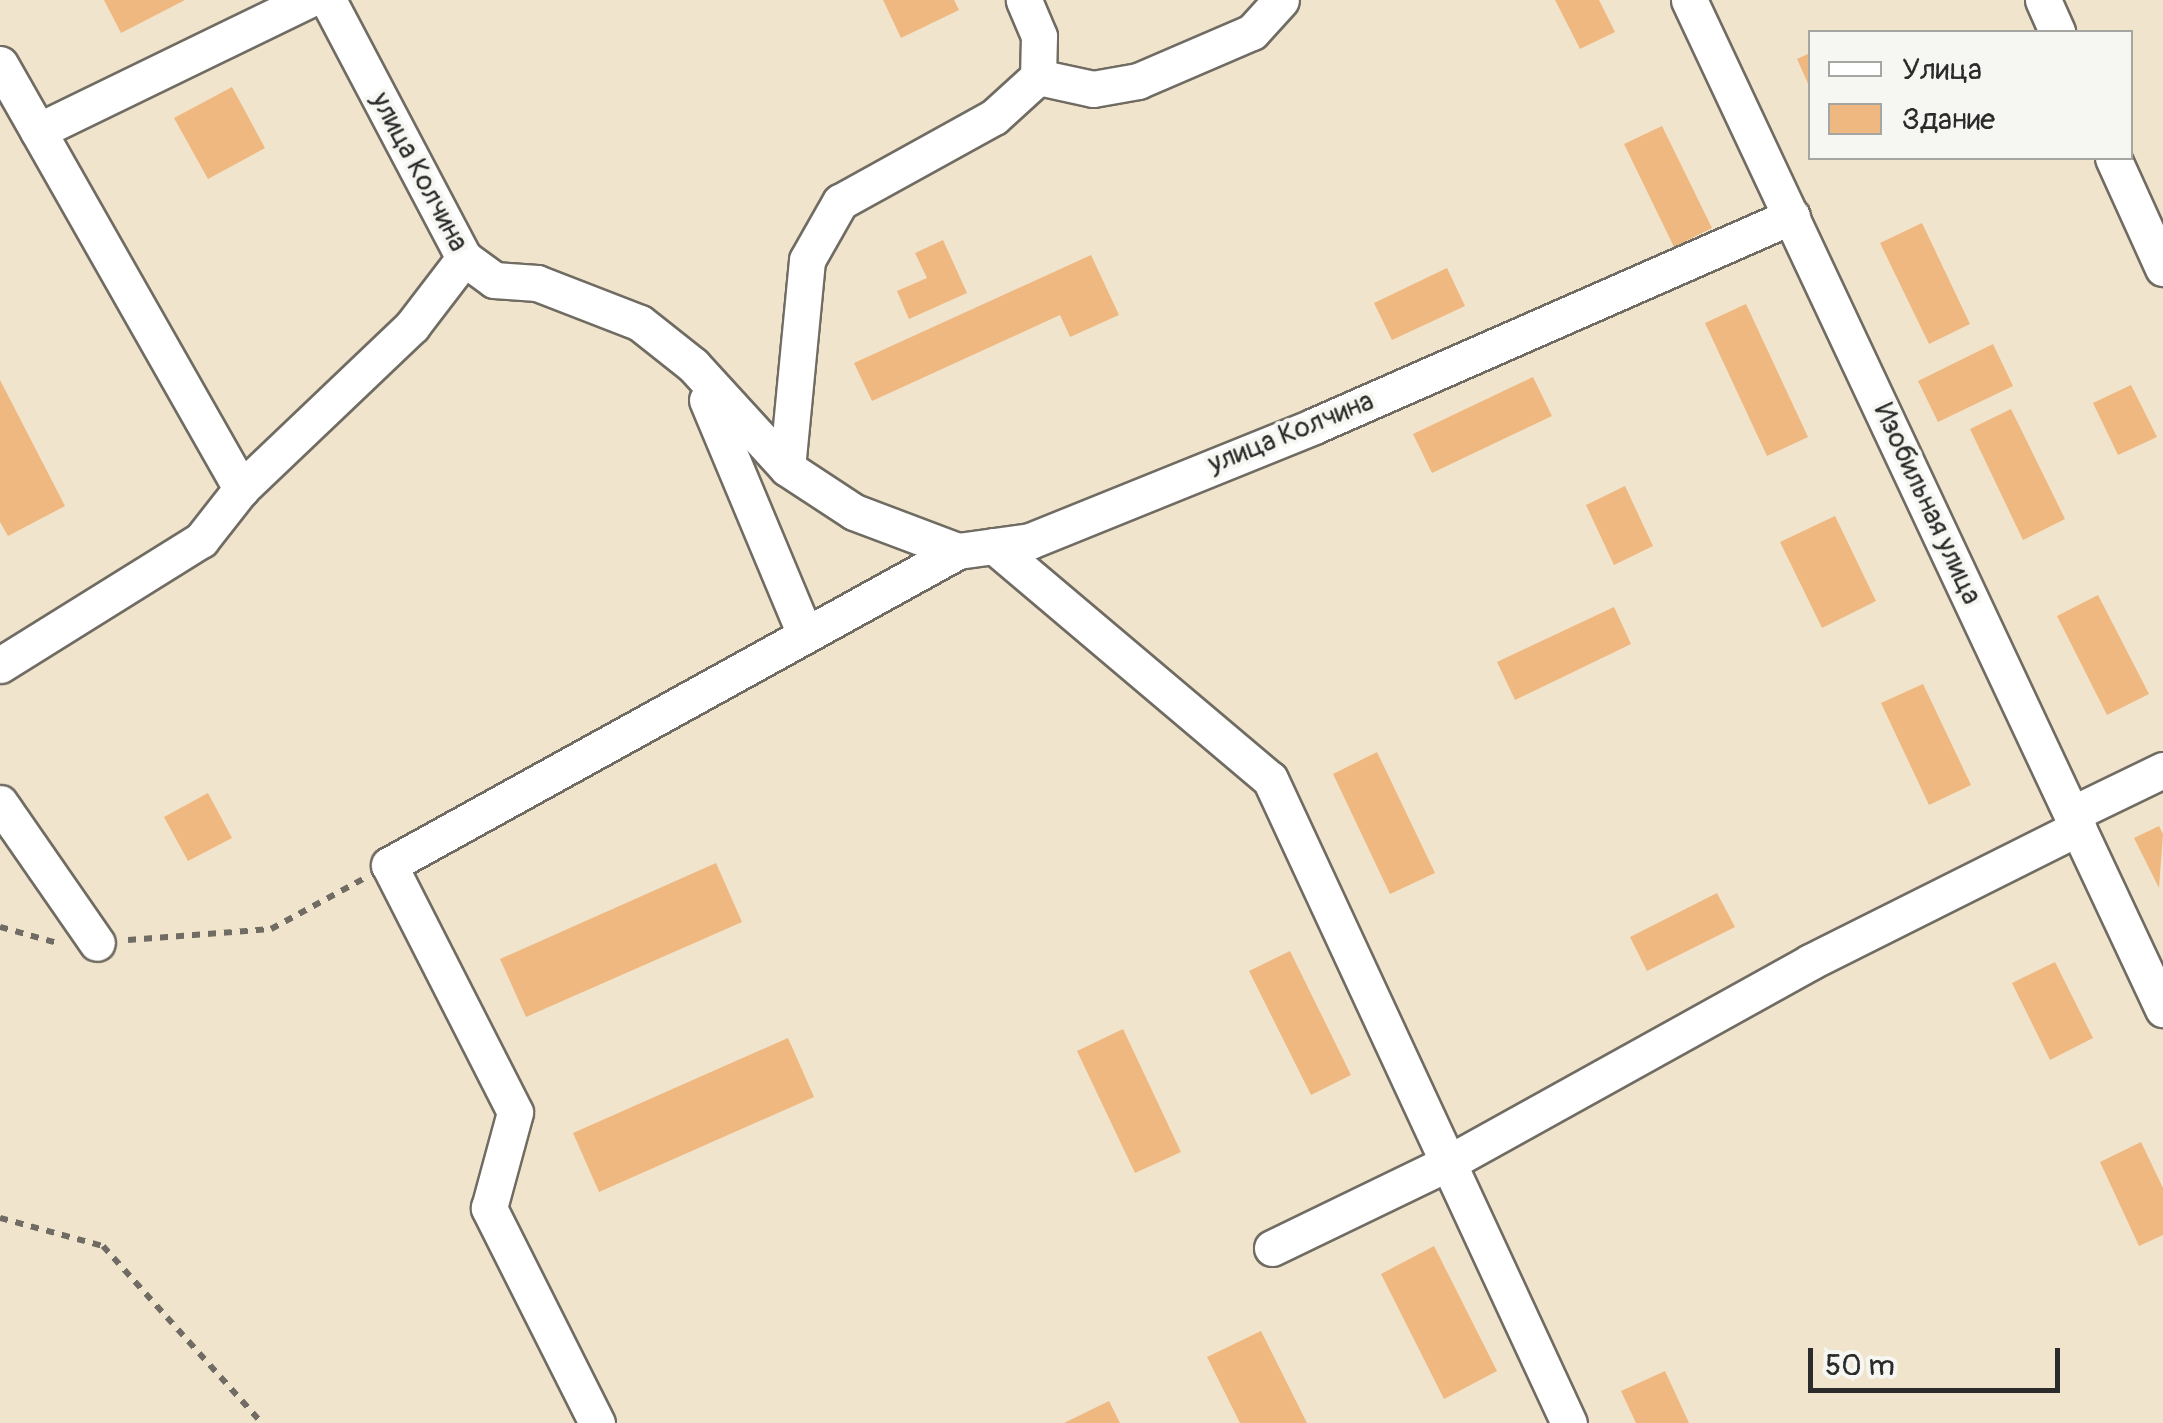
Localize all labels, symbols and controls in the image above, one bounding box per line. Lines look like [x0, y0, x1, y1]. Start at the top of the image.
legend [1808, 30, 2133, 160]
text: Улица [1902, 51, 1982, 88]
street label: улица Колчина [363, 87, 475, 257]
text: Здание [1902, 101, 1995, 138]
street label: улица Колчина [1203, 385, 1379, 481]
street label: Изобильная улица [1866, 398, 1988, 610]
scale bar [1813, 1328, 2066, 1390]
text: 50 m [1825, 1347, 1895, 1384]

